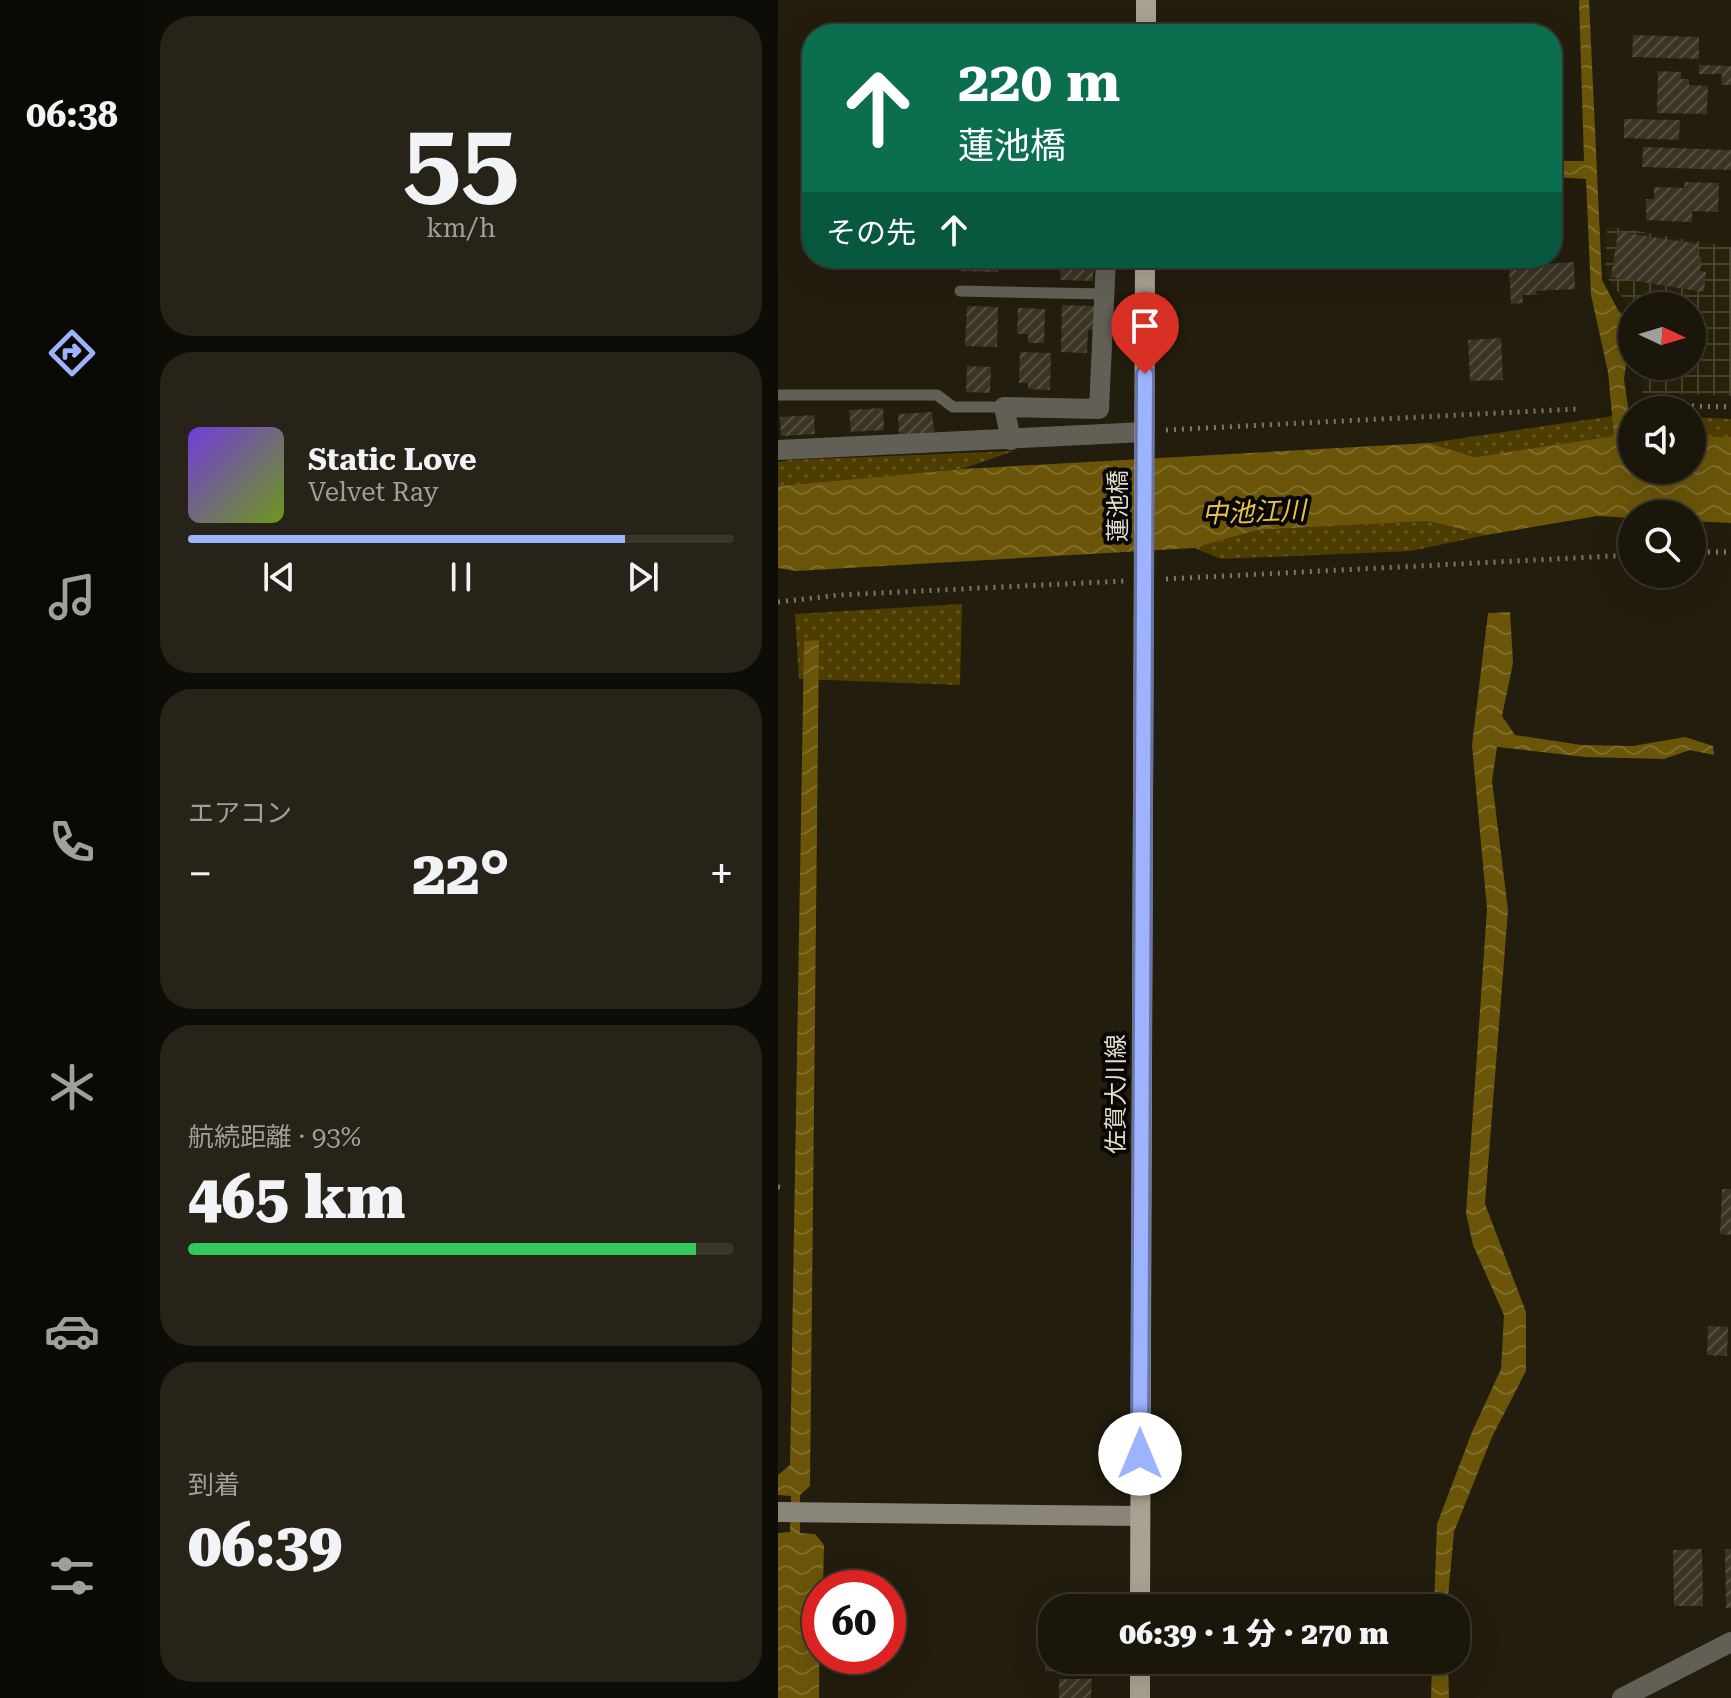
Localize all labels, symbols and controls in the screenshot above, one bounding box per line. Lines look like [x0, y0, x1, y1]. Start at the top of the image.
text: 220 m [958, 49, 1120, 115]
icon: ahead [826, 56, 930, 160]
text: 06:38 [26, 94, 118, 136]
text: 55 [403, 100, 519, 221]
text: 蓮池橋 [958, 125, 1066, 167]
icon: ahead [932, 208, 976, 252]
text: km/h [426, 213, 496, 243]
text: その先 [826, 215, 916, 250]
pin [1111, 292, 1179, 374]
north arrow [1618, 292, 1706, 380]
map controls [1618, 292, 1706, 588]
icon: arrive [1123, 304, 1167, 348]
icon: directions [44, 325, 100, 381]
button: sound [1618, 396, 1706, 484]
text: Static Love [308, 442, 477, 477]
street label: 蓮池橋 [1104, 470, 1132, 542]
text: Velvet Ray [308, 477, 439, 507]
water label: 中池江川 [1202, 495, 1309, 529]
button: search [1618, 500, 1706, 588]
icon: previous [257, 555, 301, 599]
icon: pause [439, 555, 483, 599]
icon: next [621, 555, 665, 599]
icon: music [44, 569, 100, 625]
text: エアコン [188, 798, 292, 828]
icon: phone [44, 814, 100, 870]
text: 22° [412, 838, 510, 909]
text: − [188, 848, 213, 900]
text: + [709, 848, 734, 900]
street label: 佐賀大川線 [1102, 1034, 1130, 1154]
icon: climate [44, 1059, 100, 1115]
text: 航続距離 · 93% [188, 1122, 361, 1152]
text: 465 km [188, 1162, 405, 1233]
icon: car [44, 1303, 100, 1359]
position arrow [1098, 1412, 1182, 1496]
text: 到着 [188, 1470, 240, 1500]
text: 06:39 [188, 1510, 342, 1581]
icon: filters [44, 1548, 100, 1604]
speed limit sign: 60 [802, 1570, 906, 1674]
text: 06:39 · 1 分 · 270 m [1119, 1616, 1389, 1651]

